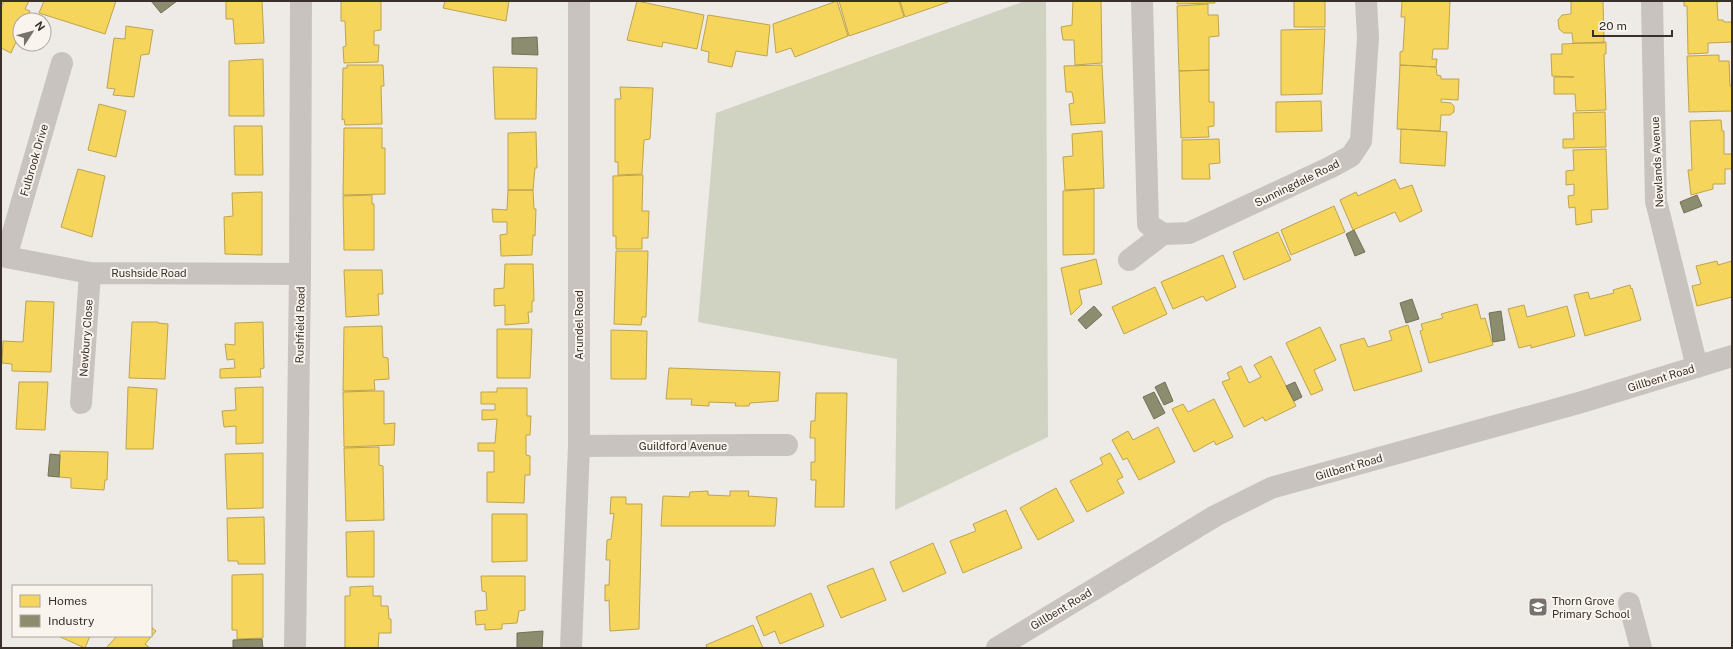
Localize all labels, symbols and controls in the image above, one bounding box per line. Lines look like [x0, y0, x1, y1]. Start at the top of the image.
north arrow [12, 12, 52, 52]
scale bar [1593, 12, 1672, 38]
text: N [33, 19, 47, 33]
text: 20 m [1599, 19, 1627, 33]
street label: Newlands Avenue [1649, 116, 1665, 208]
street label: Fulbrook Drive [18, 123, 50, 197]
street label: Sunningdale Road [1253, 157, 1341, 209]
street label: Rushside Road [111, 267, 187, 279]
street label: Rushfield Road [293, 286, 307, 364]
street label: Arundel Road [573, 290, 585, 360]
street label: Newbury Close [77, 299, 95, 377]
street label: Gillbent Road [1626, 362, 1696, 394]
street label: Guildford Avenue [639, 440, 727, 452]
street label: Gillbent Road [1314, 452, 1384, 482]
legend [12, 585, 152, 637]
street label: Gillbent Road [1028, 586, 1094, 632]
text: Homes [48, 594, 87, 608]
place label: Thorn Grove Primary School [1552, 595, 1630, 620]
school or university icon: Thorn Grove Primary School [1527, 596, 1549, 618]
text: Industry [48, 614, 95, 628]

